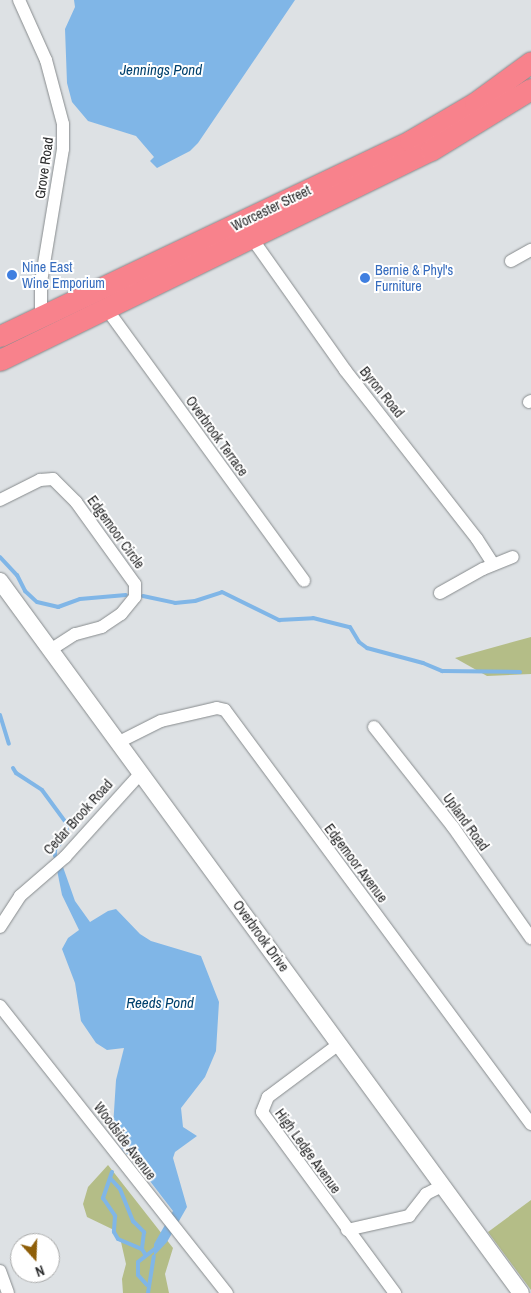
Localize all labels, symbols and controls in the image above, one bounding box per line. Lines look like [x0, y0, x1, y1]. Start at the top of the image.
water label: Jennings Pond [120, 61, 202, 79]
street label: Grove Road [31, 136, 57, 200]
street label: Worcester Street [229, 182, 313, 234]
place label: Nine East Wine Emporium [22, 259, 105, 292]
place label: Bernie & Phyl's Furniture [375, 262, 453, 294]
marker: Nine East Wine Emporium [6, 269, 18, 281]
marker: Bernie & Phyl's Furniture [359, 272, 371, 284]
street label: Byron Road [356, 363, 408, 421]
street label: Overbrook Terrace [182, 393, 252, 479]
street label: Edgemoor Circle [84, 492, 148, 572]
street label: Cedar Brook Road [40, 776, 116, 858]
street label: Upland Road [440, 790, 492, 854]
street label: Edgemoor Avenue [321, 820, 391, 906]
street label: Overbrook Drive [229, 897, 293, 975]
water label: Reeds Pond [126, 994, 194, 1012]
street label: Woodside Avenue [90, 1099, 160, 1183]
street label: High Ledge Avenue [271, 1105, 345, 1197]
north arrow [10, 1233, 60, 1283]
text: N [33, 1261, 47, 1281]

